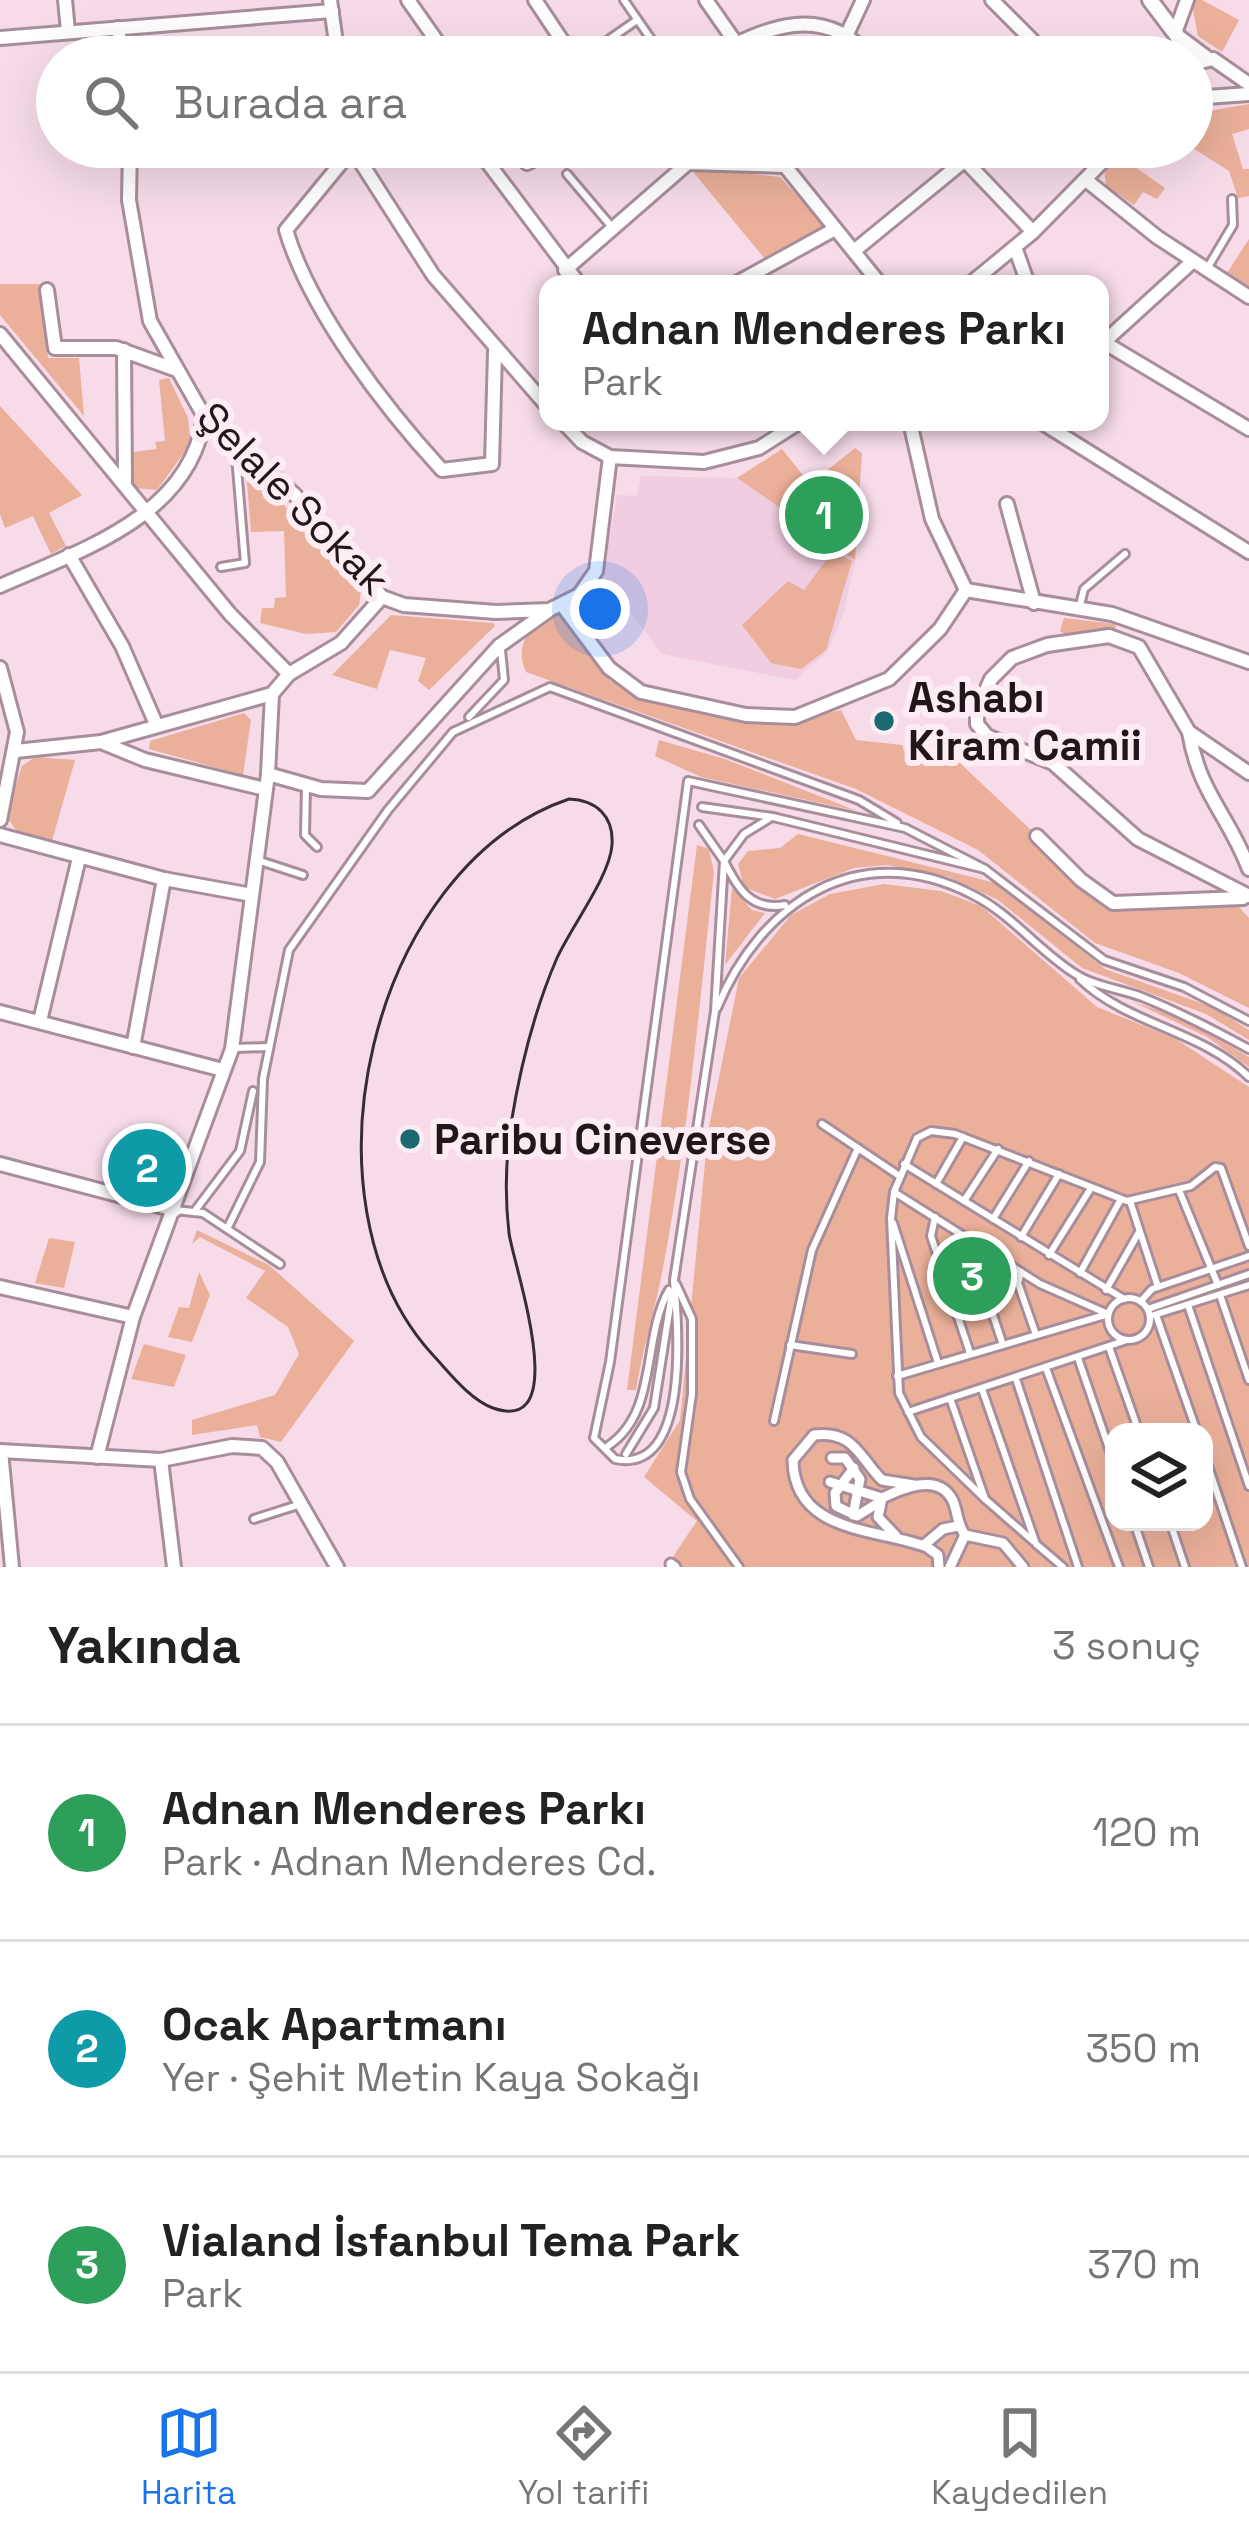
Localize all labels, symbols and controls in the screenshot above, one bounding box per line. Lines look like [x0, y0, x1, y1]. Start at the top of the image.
search box [36, 36, 1213, 168]
icon: search [78, 69, 144, 135]
text: Burada ara [174, 74, 407, 131]
popup [539, 275, 1109, 431]
text: Adnan Menderes Parkı [582, 300, 1066, 357]
text: Park [582, 357, 663, 406]
street label: Şelale Sokak [186, 391, 401, 606]
pin: 1 [785, 470, 863, 560]
your location [570, 579, 630, 639]
place label: Ashabı Kiram Camii [908, 671, 1142, 772]
marker: Ashabı Kiram Camii [871, 708, 897, 734]
place label: Paribu Cineverse [434, 1113, 771, 1166]
pin: 2 [108, 1123, 186, 1213]
marker: Paribu Cineverse [397, 1126, 423, 1152]
pin: 3 [933, 1231, 1011, 1321]
map controls [1105, 1423, 1213, 1531]
button: layers [1105, 1423, 1213, 1531]
text: Yakında [48, 1613, 241, 1678]
text: 3 sonuç [1052, 1621, 1201, 1670]
text: Adnan Menderes Parkı [162, 1780, 646, 1837]
text: 1 [78, 1808, 96, 1857]
text: 120 m [1093, 1808, 1201, 1857]
text: Park · Adnan Menderes Cd. [162, 1837, 657, 1886]
text: Ocak Apartmanı [162, 1996, 507, 2053]
text: 2 [75, 2024, 99, 2073]
text: 350 m [1086, 2024, 1201, 2073]
text: Yer · Şehit Metin Kaya Sokağı [162, 2053, 700, 2102]
text: Vialand İsfanbul Tema Park [162, 2212, 740, 2269]
text: 3 [75, 2240, 99, 2289]
text: 370 m [1087, 2240, 1201, 2289]
text: Park [162, 2269, 243, 2318]
tab: Harita [141, 2400, 236, 2514]
tab: Yol tarifi [518, 2400, 649, 2514]
tab: Kaydedilen [931, 2400, 1108, 2514]

